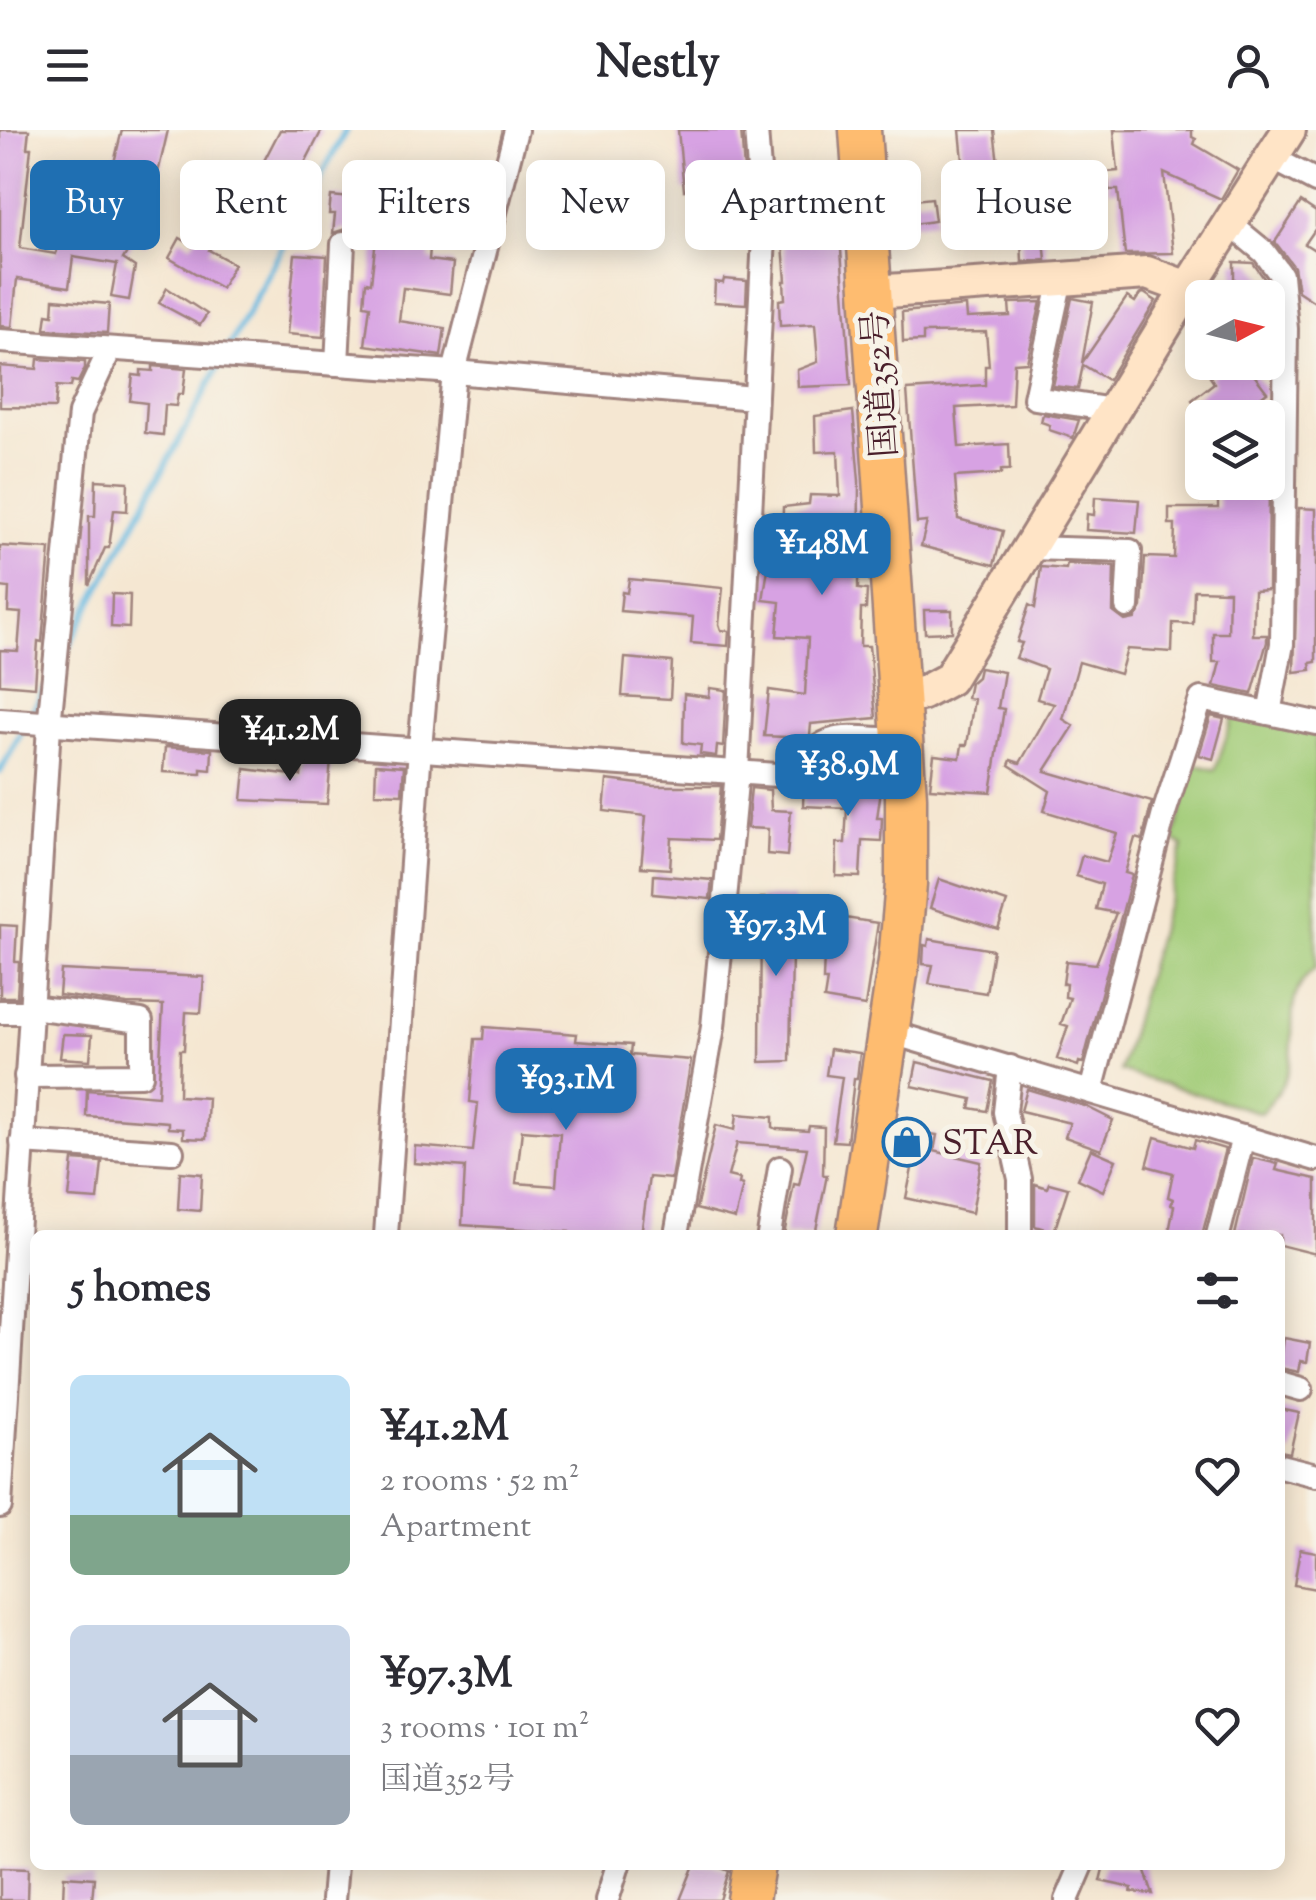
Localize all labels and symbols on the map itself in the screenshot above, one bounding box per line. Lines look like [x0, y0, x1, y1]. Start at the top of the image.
north arrow [1185, 280, 1285, 380]
street label: 国道352号 [852, 308, 913, 459]
pin: ¥148M [752, 513, 892, 598]
pin: ¥41.2M [209, 699, 371, 784]
pin: ¥38.9M [767, 734, 929, 819]
pin: ¥97.3M [695, 894, 857, 979]
pin: ¥93.1M [485, 1048, 647, 1133]
shop icon: STAR [881, 1116, 933, 1168]
place label: STAR [942, 1120, 1038, 1171]

